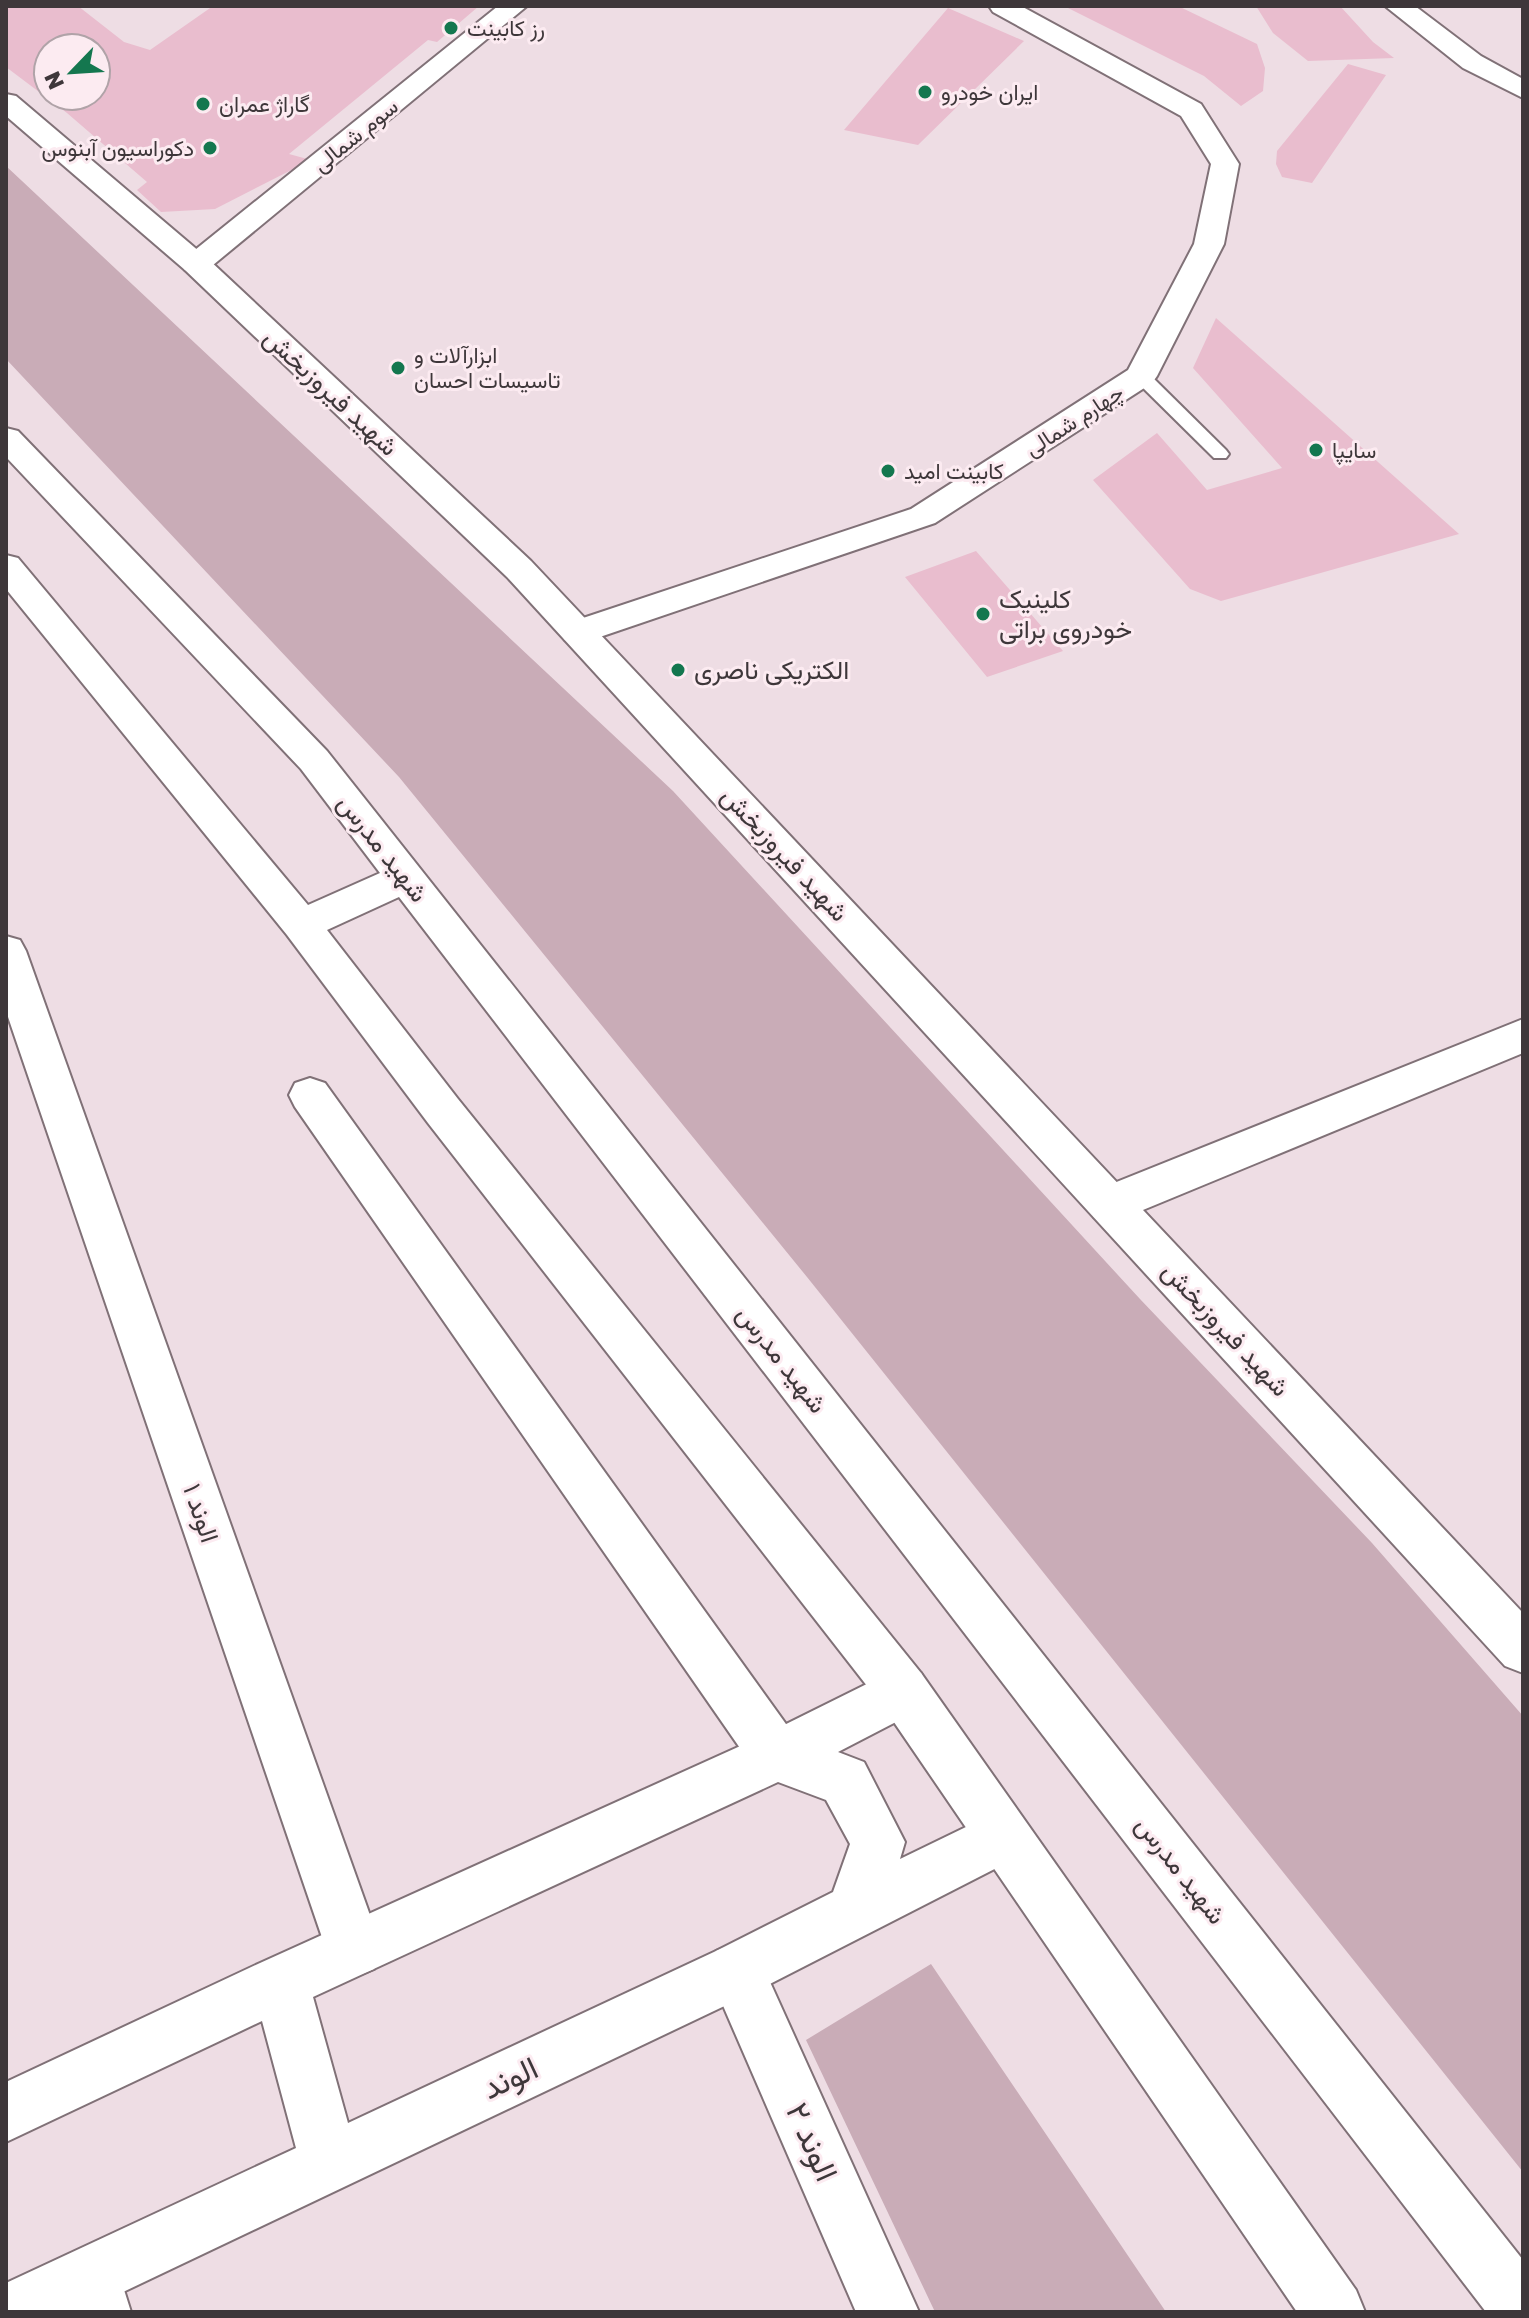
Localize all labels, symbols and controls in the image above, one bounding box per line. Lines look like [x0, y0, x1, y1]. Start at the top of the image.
place label: رز کابینت [467, 14, 545, 42]
marker: رز کابینت [442, 19, 460, 37]
north arrow [32, 32, 112, 112]
text: N [38, 67, 69, 94]
place label: ایران خودرو [941, 78, 1038, 106]
marker: ایران خودرو [916, 83, 934, 101]
place label: گاراژ عمران [219, 90, 310, 118]
street label: سوم شمالی [307, 92, 404, 179]
marker: گاراژ عمران [194, 95, 212, 113]
place label: دکوراسیون آبنوس [42, 134, 194, 162]
marker: دکوراسیون آبنوس [201, 139, 219, 157]
street label: شهید فیروزبخش [257, 321, 405, 463]
place label: ابزارآلات و تاسیسات احسان [414, 341, 561, 393]
marker: ابزارآلات و تاسیسات احسان [389, 359, 407, 377]
street label: چهارم شمالی [1019, 378, 1129, 463]
place label: سایپا [1332, 436, 1376, 465]
marker: سایپا [1307, 441, 1325, 459]
place label: کابینت امید [904, 457, 1004, 484]
marker: کابینت امید [879, 462, 897, 480]
place label: کلینیک خودروی براتی [999, 583, 1132, 645]
marker: کلینیک خودروی براتی [974, 605, 992, 623]
place label: الکتریکی ناصری [694, 654, 849, 686]
marker: الکتریکی ناصری [669, 661, 687, 679]
street label: شهید فیروزبخش [714, 780, 856, 928]
street label: شهید مدرس [331, 788, 435, 908]
street label: شهید فیروزبخش [1155, 1255, 1297, 1403]
street label: شهید مدرس [730, 1299, 834, 1419]
street label: الوند ۱ [176, 1479, 226, 1547]
street label: شهید مدرس [1129, 1810, 1233, 1930]
street label: الوند [476, 2048, 544, 2108]
street label: الوند ۲ [777, 2097, 847, 2187]

